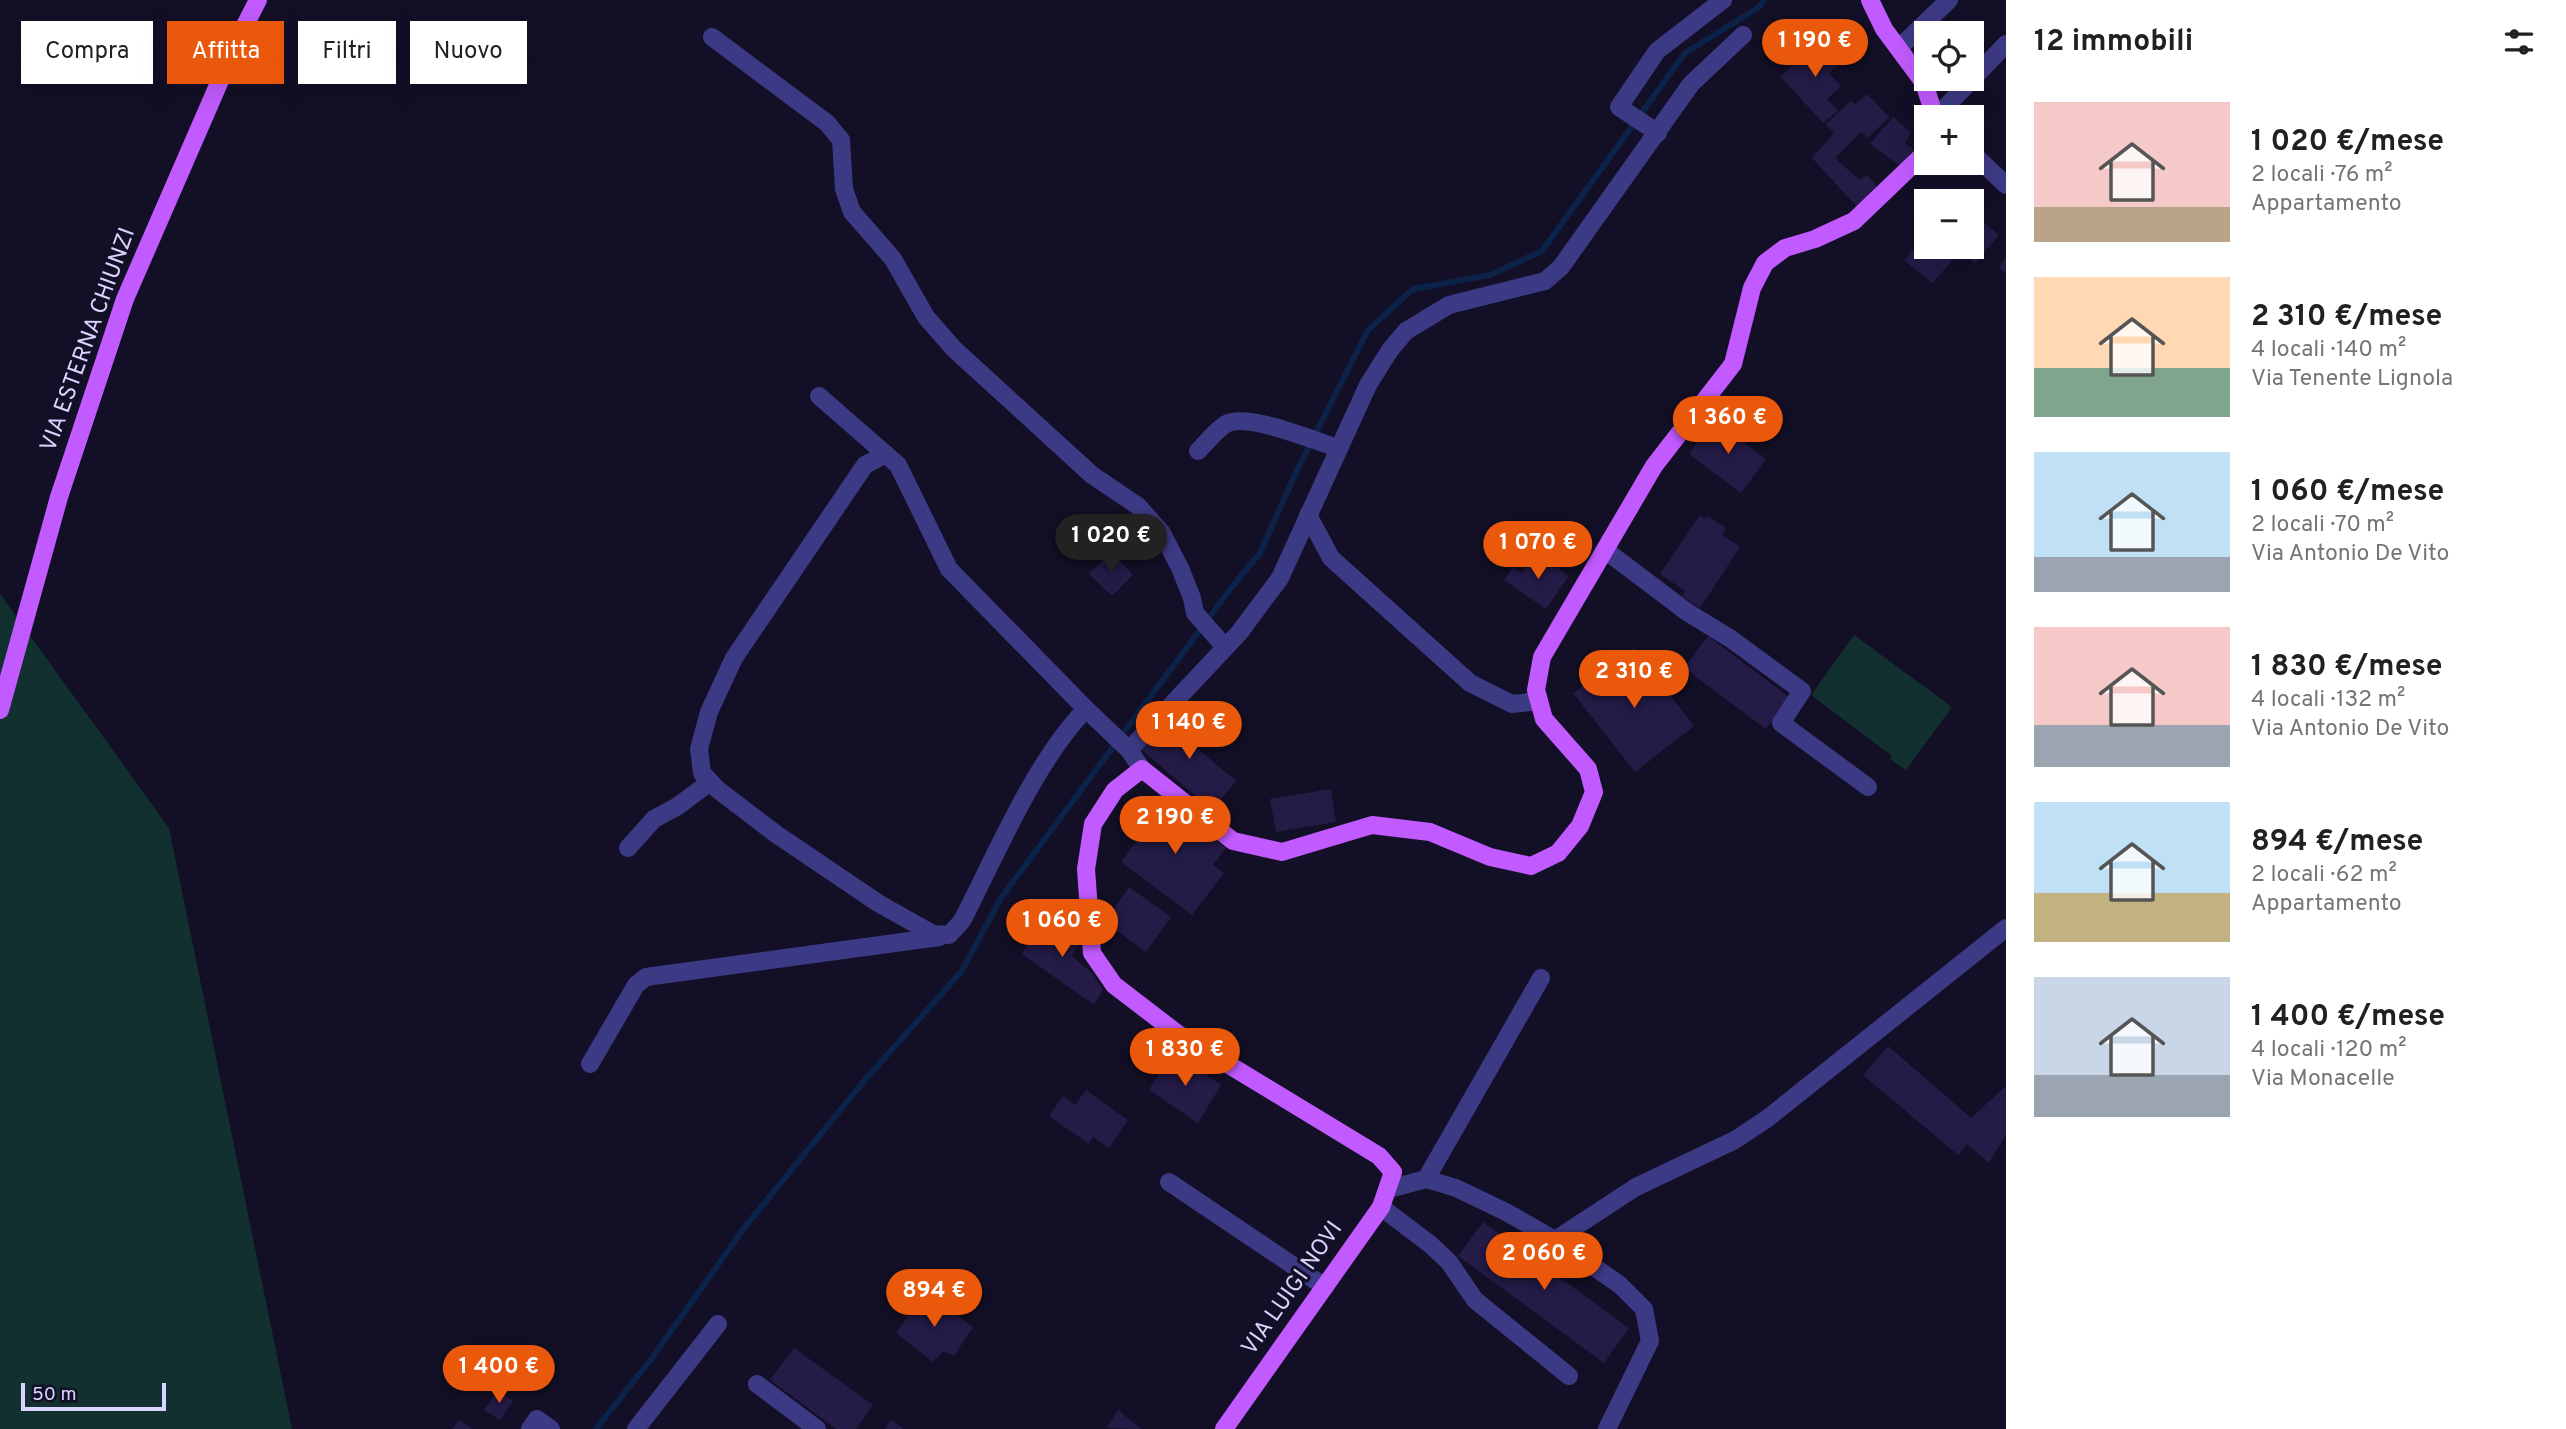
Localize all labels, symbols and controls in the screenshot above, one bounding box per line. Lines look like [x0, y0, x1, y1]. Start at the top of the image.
pin: 1 190 € [1750, 20, 1880, 79]
chip: Compra [21, 21, 153, 84]
chip: Affitta [167, 21, 284, 84]
chip: Filtri [298, 21, 396, 84]
chip: Nuovo [410, 21, 527, 84]
map controls [1914, 21, 1984, 259]
button: locate [1914, 21, 1984, 91]
icon: filters [2500, 23, 2538, 61]
text: 12 immobili [2034, 24, 2193, 61]
text: 1 190 € [1778, 27, 1852, 56]
button: + [1914, 105, 1984, 175]
text: 1 020 €/mese [2251, 124, 2444, 161]
icon: home [2090, 130, 2174, 214]
text: 2 locali · 76 m² [2251, 161, 2393, 190]
button: − [1914, 189, 1984, 259]
text: Appartamento [2251, 190, 2402, 219]
street label: VIA ESTERNA CHIUNZI [35, 224, 143, 456]
text: 2 310 €/mese [2251, 299, 2442, 336]
icon: home [2090, 305, 2174, 389]
text: 4 locali · 140 m² [2251, 336, 2406, 365]
text: Via Tenente Lignola [2251, 365, 2453, 394]
pin: 1 360 € [1663, 396, 1793, 456]
text: 1 360 € [1689, 404, 1767, 433]
text: 1 060 €/mese [2251, 474, 2444, 511]
icon: home [2090, 480, 2174, 564]
text: 2 locali · 70 m² [2251, 511, 2394, 540]
pin: 1 020 € [1046, 514, 1176, 574]
text: 1 020 € [1071, 522, 1151, 551]
pin: 1 070 € [1473, 522, 1603, 581]
text: 1 070 € [1499, 529, 1577, 558]
text: Via Antonio De Vito [2251, 540, 2449, 569]
text: 1 830 €/mese [2251, 649, 2442, 686]
pin: 2 310 € [1569, 650, 1699, 710]
icon: home [2090, 655, 2174, 739]
text: 2 310 € [1595, 658, 1673, 687]
text: 4 locali · 132 m² [2251, 686, 2405, 715]
pin: 1 140 € [1124, 702, 1254, 761]
text: 1 140 € [1152, 709, 1226, 738]
text: Via Antonio De Vito [2251, 715, 2449, 744]
pin: 2 190 € [1110, 796, 1240, 856]
text: 2 190 € [1136, 804, 1214, 833]
text: 894 €/mese [2251, 824, 2423, 861]
icon: home [2090, 830, 2174, 914]
text: 2 locali · 62 m² [2251, 861, 2397, 890]
text: Appartamento [2251, 890, 2402, 919]
pin: 1 060 € [997, 900, 1127, 959]
text: 1 060 € [1022, 907, 1102, 936]
text: 1 400 €/mese [2251, 999, 2445, 1036]
icon: home [2090, 1005, 2174, 1089]
pin: 1 830 € [1120, 1028, 1250, 1088]
text: 1 830 € [1146, 1036, 1224, 1065]
text: 4 locali · 120 m² [2251, 1036, 2407, 1065]
text: Via Monacelle [2251, 1065, 2395, 1094]
street label: VIA LUIGI NOVI [1236, 1216, 1350, 1362]
pin: 2 060 € [1479, 1232, 1609, 1292]
text: 2 060 € [1502, 1240, 1586, 1269]
pin: 894 € [885, 1270, 983, 1329]
text: 894 € [902, 1277, 966, 1306]
pin: 1 400 € [434, 1346, 564, 1405]
text: 1 400 € [459, 1353, 539, 1382]
scale bar [21, 1380, 166, 1412]
text: 50 m [32, 1383, 77, 1407]

